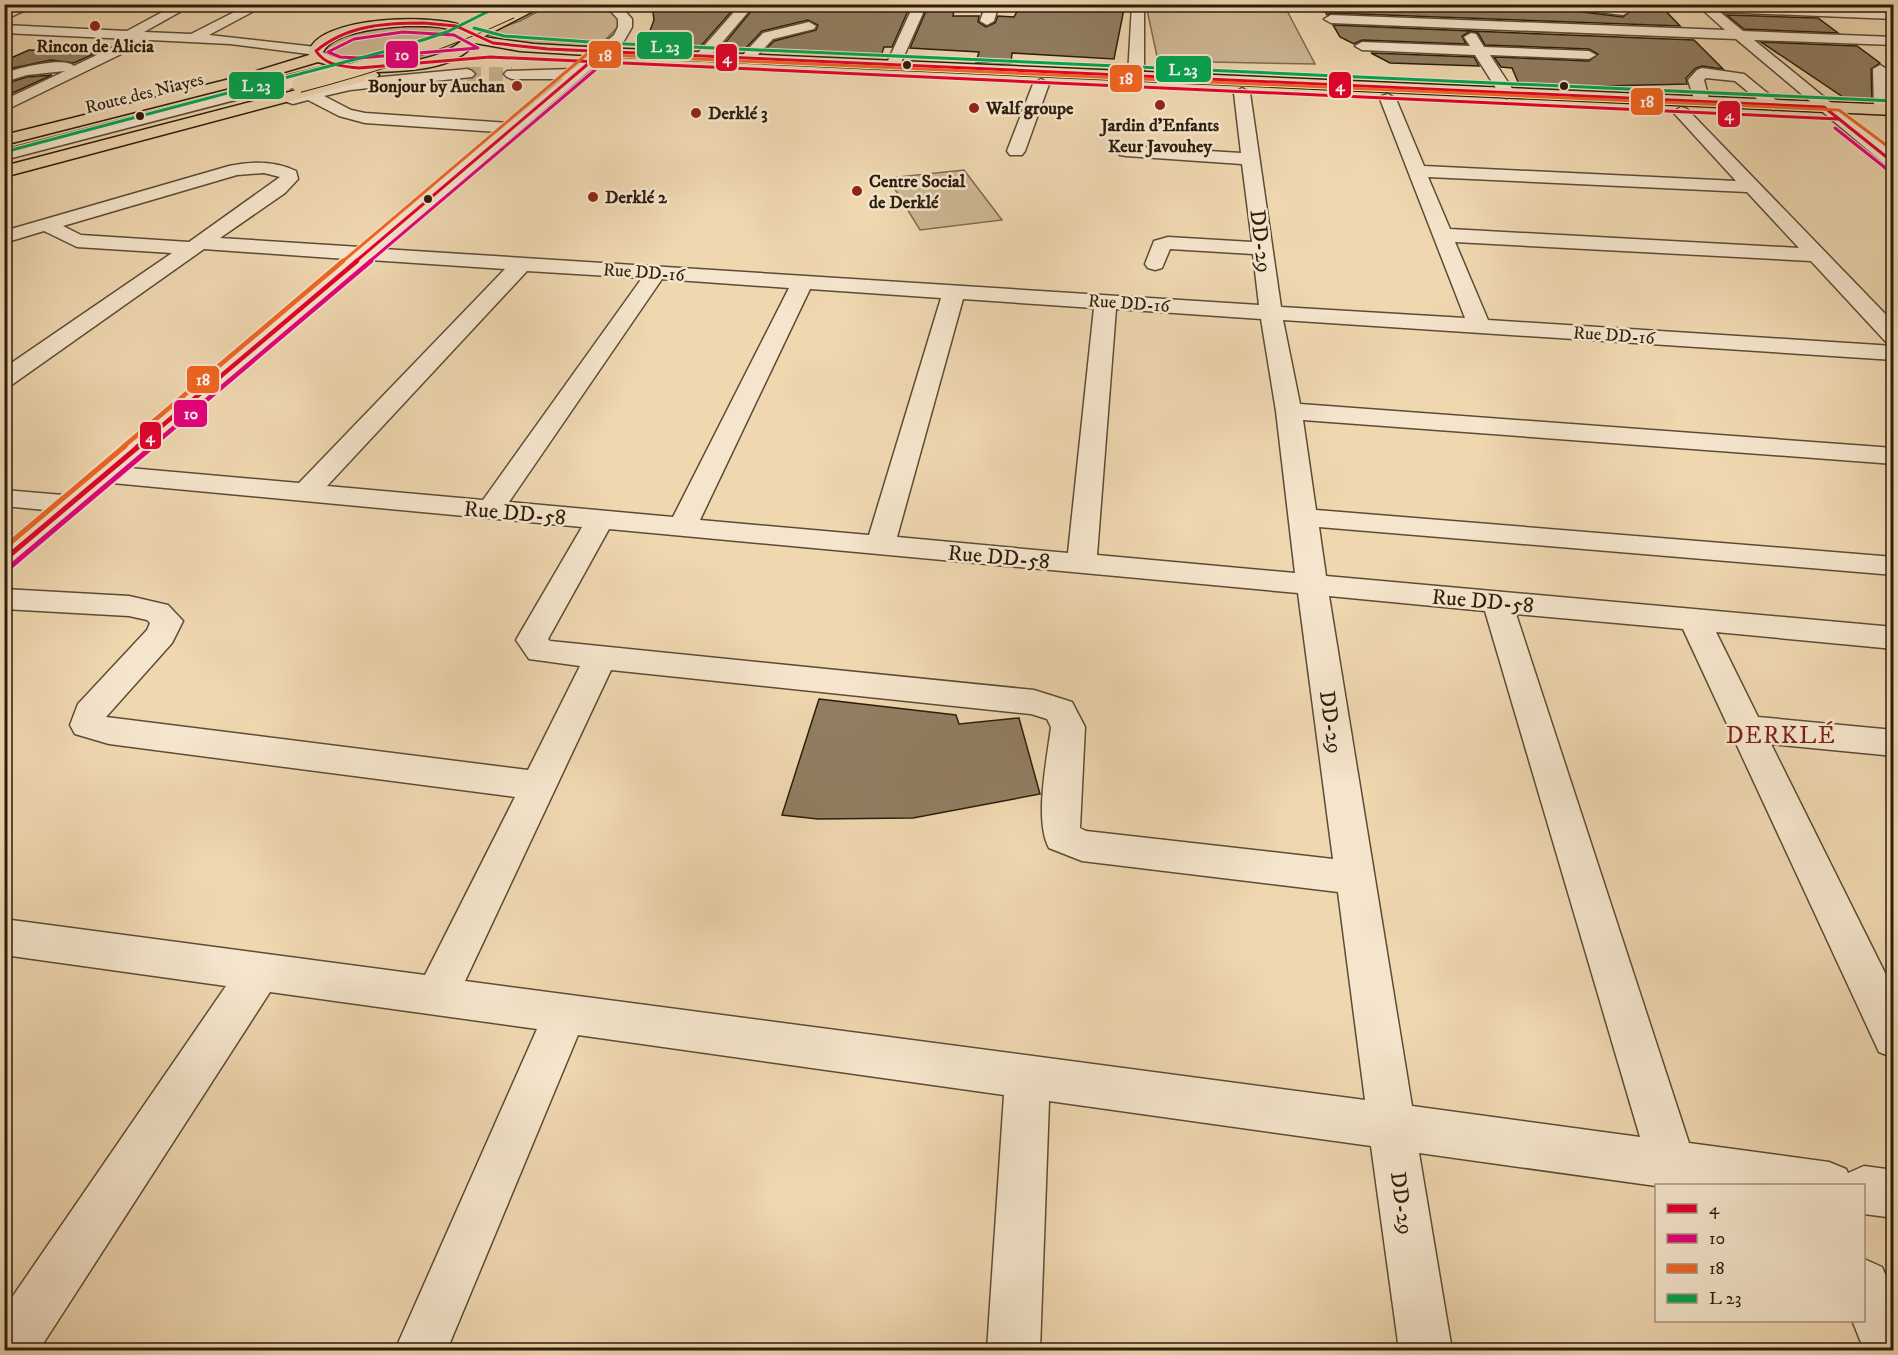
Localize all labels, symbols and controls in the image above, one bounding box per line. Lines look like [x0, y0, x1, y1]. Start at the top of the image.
marker: Rincon de Alicia [88, 19, 102, 33]
line badge: L 23 [636, 31, 693, 60]
place label: Rincon de Alicia [36, 36, 154, 58]
text: L 23 [651, 37, 679, 57]
line badge: 10 [385, 40, 419, 69]
line badge: 18 [588, 40, 622, 69]
line badge: 4 [715, 43, 738, 72]
text: 10 [395, 45, 410, 65]
text: 18 [598, 46, 612, 66]
text: 4 [721, 48, 732, 68]
line badge: L 23 [1155, 55, 1212, 83]
unlabelled marker [901, 59, 913, 71]
text: L 23 [1169, 60, 1197, 80]
line badge: 18 [1109, 64, 1143, 93]
street label: Route des Niayes [83, 69, 206, 119]
text: 18 [1119, 69, 1133, 89]
line badge: L 23 [228, 71, 285, 100]
line badge: 4 [1328, 71, 1352, 99]
text: L 23 [242, 76, 270, 96]
place label: Bonjour by Auchan [368, 76, 506, 98]
text: 4 [1334, 76, 1345, 96]
marker: Bonjour by Auchan [510, 79, 524, 93]
unlabelled marker [1558, 80, 1570, 92]
line badge: 18 [1630, 87, 1664, 116]
text: 18 [1640, 92, 1654, 112]
place label: Walf groupe [985, 98, 1074, 120]
marker: Jardin d'Enfants Keur Javouhey [1153, 98, 1167, 112]
line badge: 4 [1717, 100, 1741, 128]
marker: Walf groupe [967, 101, 981, 115]
place label: Derklé 3 [708, 103, 768, 125]
text: 4 [1723, 105, 1734, 125]
marker: Derklé 3 [689, 106, 703, 120]
unlabelled marker [134, 110, 146, 122]
place label: Jardin d'Enfants Keur Javouhey [1099, 115, 1219, 158]
place label: Centre Social de Derklé [869, 171, 966, 214]
marker: Centre Social de Derklé [850, 184, 864, 198]
place label: Derklé 2 [605, 187, 668, 209]
marker: Derklé 2 [586, 190, 600, 204]
unlabelled marker [422, 193, 434, 205]
street label: DD-29 [1243, 208, 1278, 274]
street label: Rue DD-16 [602, 259, 686, 287]
street label: Rue DD-16 [1087, 290, 1171, 318]
street label: Rue DD-16 [1572, 322, 1656, 350]
line badge: 18 [186, 365, 220, 394]
text: 18 [196, 370, 210, 390]
line badge: 10 [173, 399, 208, 428]
text: 10 [184, 404, 199, 424]
line badge: 4 [139, 421, 162, 450]
text: 4 [144, 427, 155, 447]
street label: Rue DD-58 [463, 496, 567, 531]
street label: Rue DD-58 [947, 540, 1051, 575]
street label: Rue DD-58 [1431, 584, 1535, 619]
street label: DD-29 [1313, 689, 1348, 755]
district label: DERKLÉ [1726, 721, 1836, 751]
street label: DD-29 [1384, 1170, 1419, 1236]
legend [1655, 1184, 1865, 1322]
text: 4 [1709, 1198, 1720, 1220]
text: 10 [1709, 1228, 1725, 1250]
text: 18 [1709, 1258, 1725, 1280]
text: L 23 [1709, 1288, 1741, 1310]

